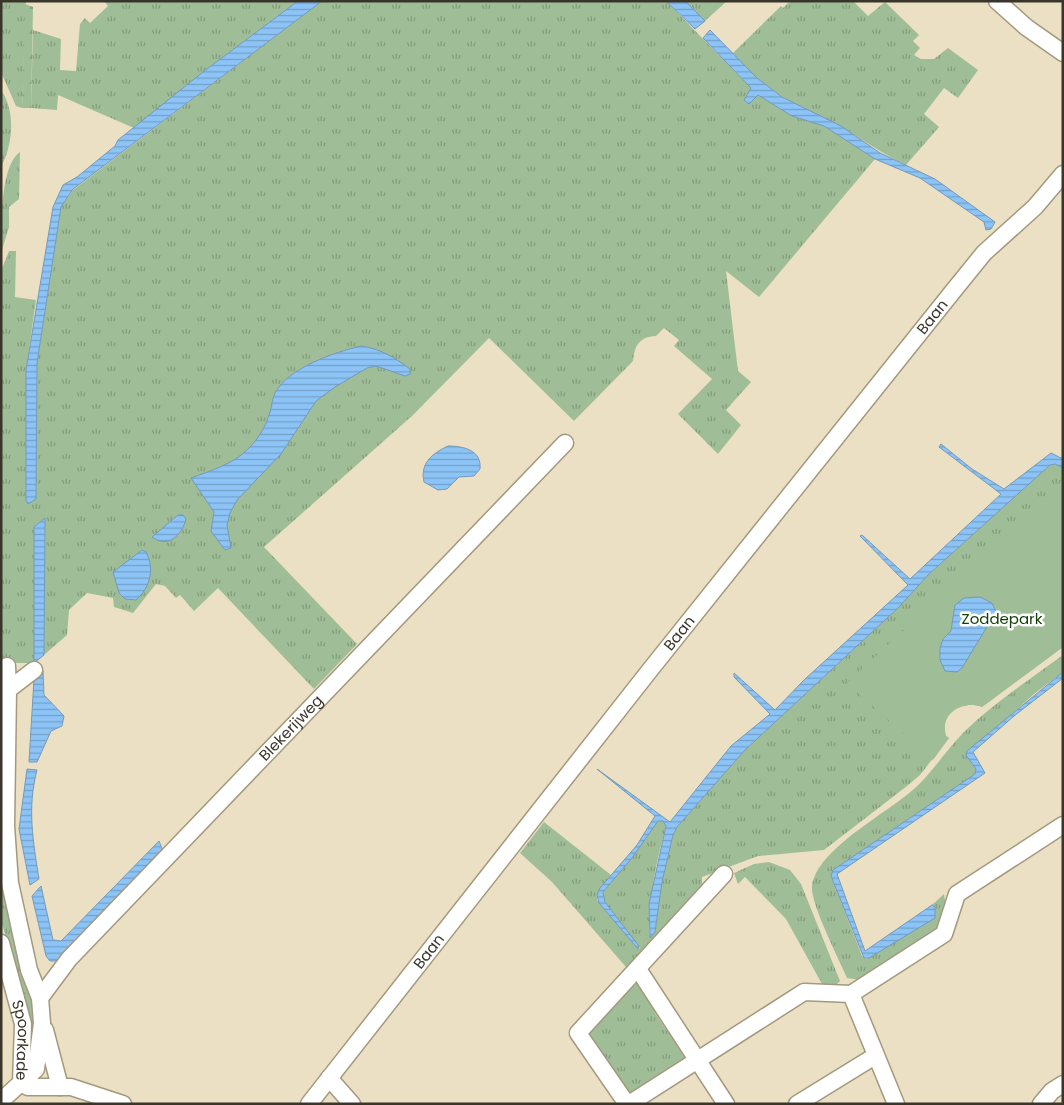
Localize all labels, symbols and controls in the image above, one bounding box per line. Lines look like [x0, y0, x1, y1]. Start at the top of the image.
street label: Baan [912, 295, 952, 339]
park label: Zoddepark [962, 608, 1043, 629]
street label: Baan [659, 611, 699, 655]
street label: Blekerijweg [254, 690, 327, 765]
street label: Baan [408, 929, 449, 973]
street label: Spoorkade [7, 997, 35, 1081]

